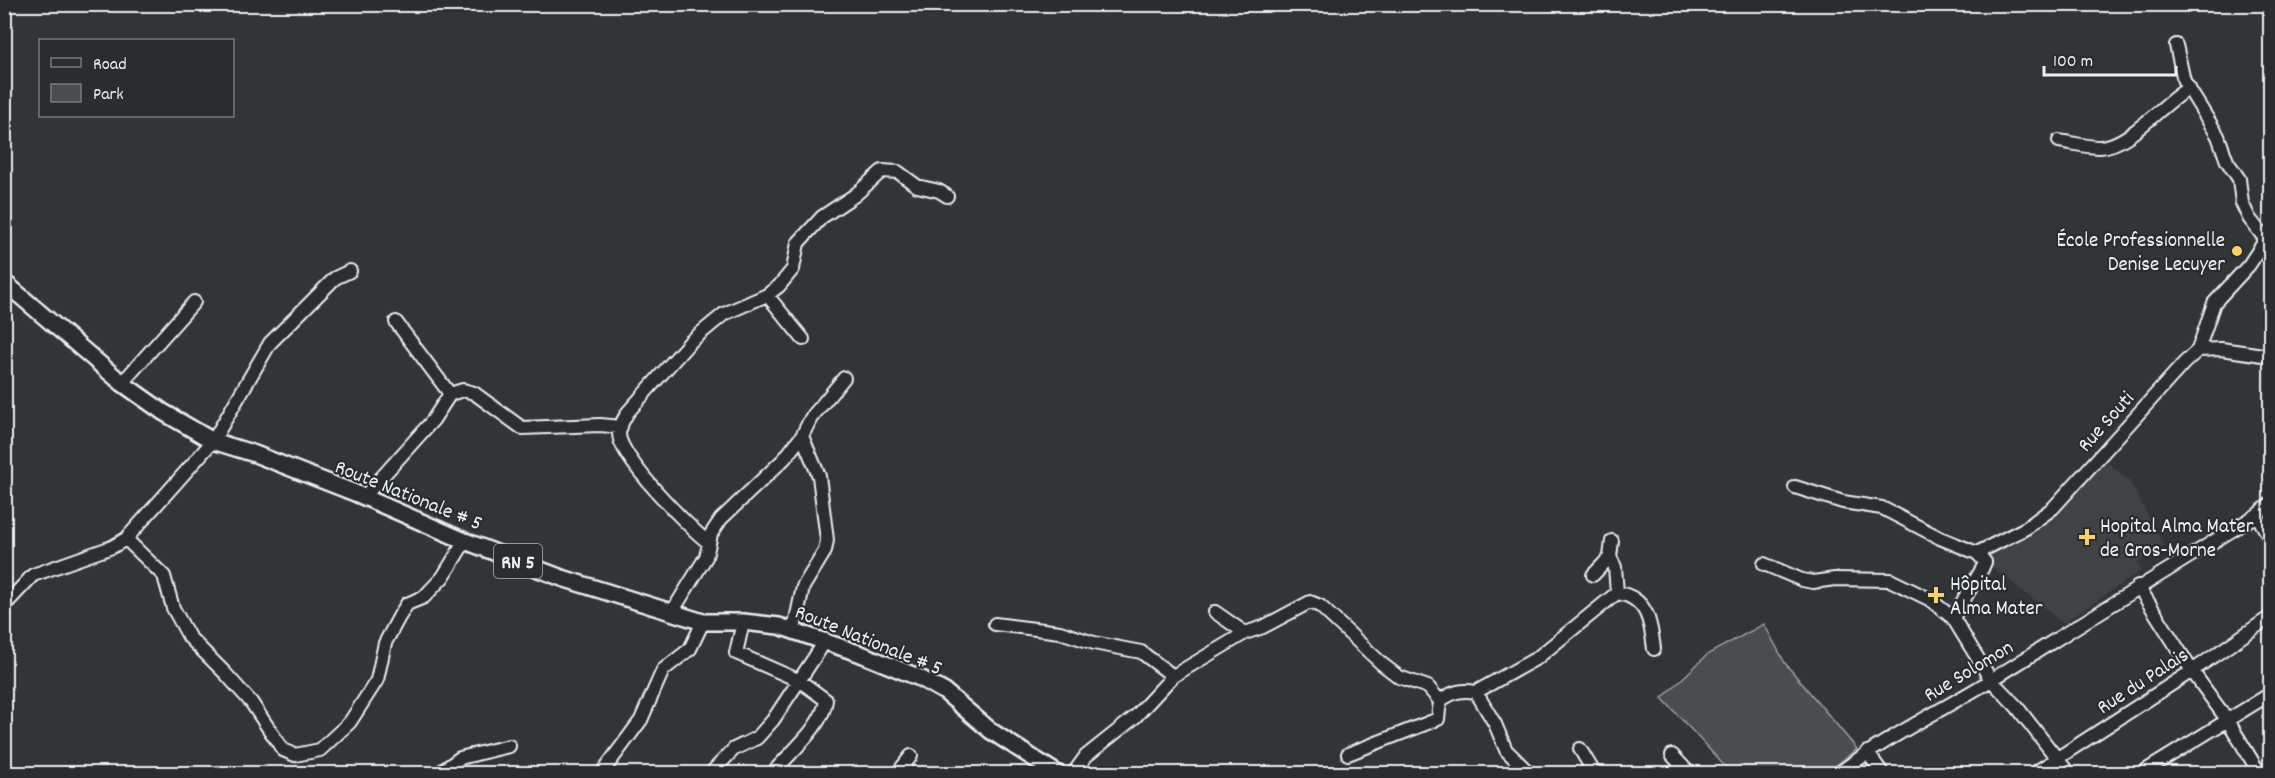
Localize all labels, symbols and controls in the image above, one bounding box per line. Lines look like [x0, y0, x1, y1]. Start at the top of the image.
legend [39, 39, 234, 117]
scale bar [2044, 39, 2176, 77]
text: 100 m [2053, 50, 2093, 75]
text: Road [93, 53, 127, 78]
text: Park [93, 83, 124, 108]
place label: École Professionnelle Denise Lecuyer [2057, 227, 2225, 281]
marker: École Professionnelle Denise Lecuyer [2230, 244, 2244, 258]
street label: Rue Souti [2072, 386, 2143, 460]
street label: Route Nationale # 5 [330, 454, 486, 540]
place label: Hopital Alma Mater de Gros-Morne [2100, 513, 2254, 567]
marker: Hopital Alma Mater de Gros-Morne [2078, 528, 2096, 546]
road number: RN 5 [494, 544, 542, 578]
place label: Hôpital Alma Mater [1950, 571, 2043, 625]
marker: Hôpital Alma Mater [1927, 586, 1945, 604]
street label: Route Nationale # 5 [790, 599, 946, 685]
street label: Rue Solomon [1919, 634, 2020, 711]
street label: Rue du Palais [2092, 642, 2195, 723]

